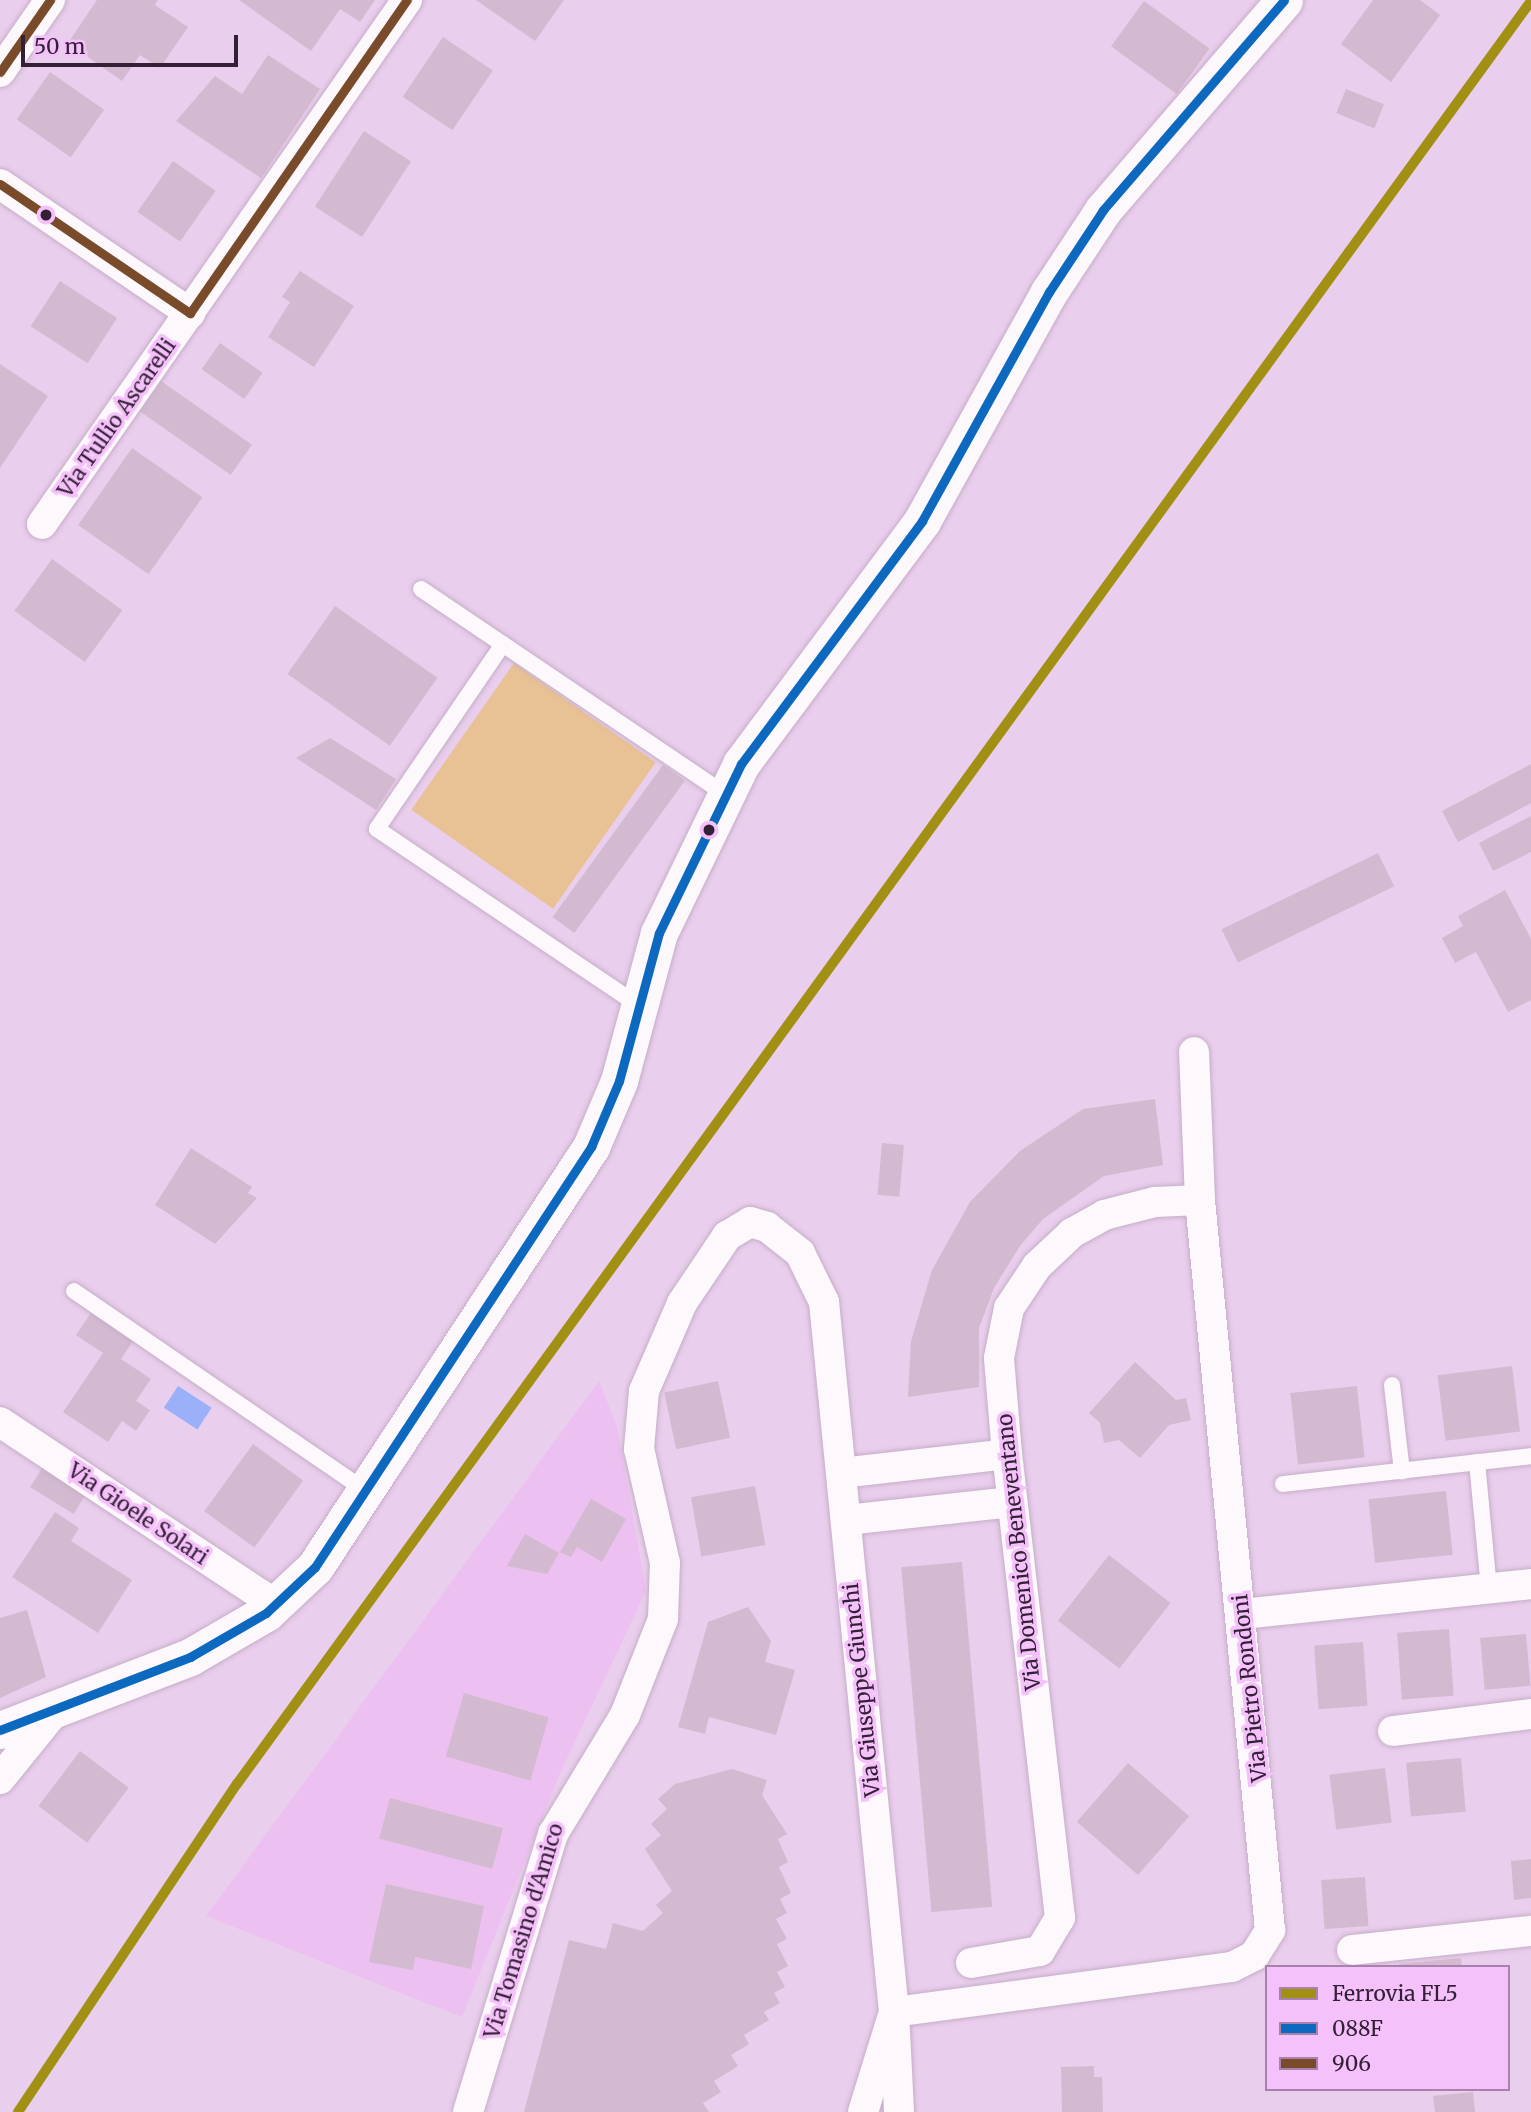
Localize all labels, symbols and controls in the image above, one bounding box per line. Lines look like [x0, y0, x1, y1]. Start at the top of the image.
scale bar [24, 21, 242, 65]
text: 50 m [34, 33, 85, 60]
unlabelled marker [39, 208, 53, 222]
street label: Via Tullio Ascarelli [53, 334, 181, 502]
unlabelled marker [702, 823, 716, 837]
street label: Via Domenico Beneventano [992, 1412, 1046, 1692]
street label: Via Gioele Solari [63, 1458, 213, 1570]
street label: Via Giuseppe Giunchi [838, 1582, 886, 1798]
street label: Via Pietro Rondoni [1228, 1593, 1272, 1783]
street label: Via Tomasino d'Amico [479, 1820, 569, 2042]
legend [1265, 1965, 1510, 2091]
text: Ferrovia FL5 [1332, 1980, 1458, 2007]
text: 088F [1332, 2015, 1383, 2042]
text: 906 [1332, 2050, 1371, 2077]

